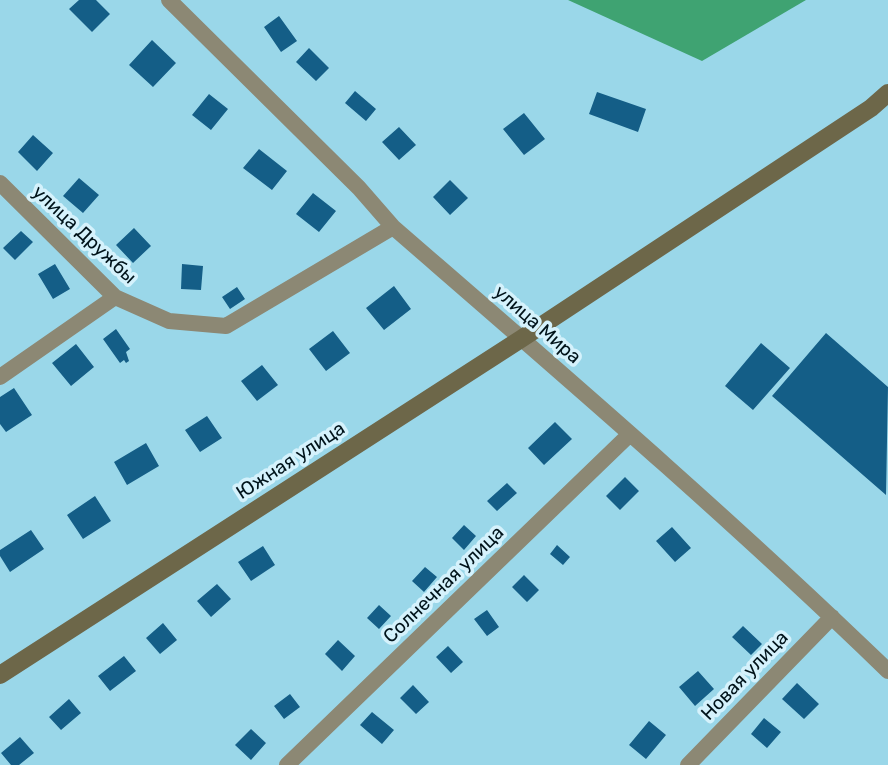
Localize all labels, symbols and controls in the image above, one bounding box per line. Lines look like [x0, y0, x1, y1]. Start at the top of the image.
street label: улица Дружбы [27, 181, 141, 289]
street label: улица Мира [489, 281, 585, 369]
street label: Южная улица [232, 417, 350, 505]
street label: Солнечная улица [379, 522, 509, 648]
street label: Новая улица [697, 627, 793, 725]

